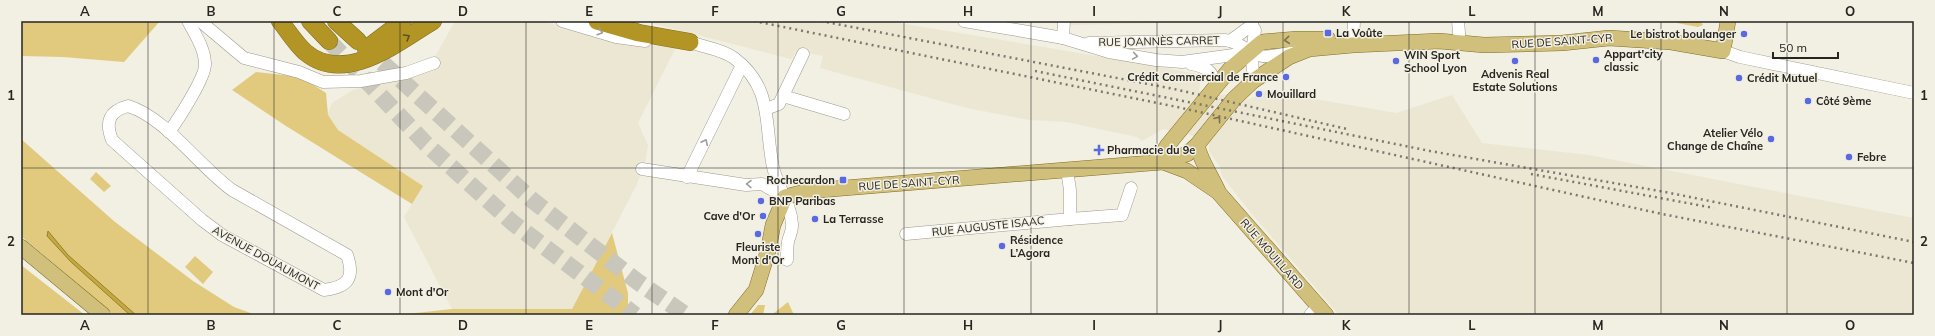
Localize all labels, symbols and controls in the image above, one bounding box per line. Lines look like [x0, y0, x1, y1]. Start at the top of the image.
text: A [80, 3, 90, 19]
text: B [207, 3, 216, 19]
text: C [333, 3, 342, 19]
text: D [458, 3, 468, 19]
text: E [585, 3, 593, 19]
text: F [711, 3, 719, 19]
text: G [836, 3, 846, 19]
text: H [963, 3, 973, 19]
text: I [1092, 3, 1096, 19]
text: J [1218, 3, 1222, 19]
text: K [1342, 3, 1352, 19]
text: L [1468, 3, 1476, 19]
text: M [1592, 3, 1604, 19]
text: N [1719, 3, 1729, 19]
text: O [1845, 3, 1855, 19]
place label: La Voûte [1336, 26, 1382, 40]
one-way arrow [596, 27, 603, 36]
place label: Le bistrot boulanger [1630, 27, 1737, 41]
marker: La Voûte [1323, 28, 1333, 38]
marker: Le bistrot boulanger [1739, 29, 1749, 39]
street label: RUE DE SAINT-CYR [1511, 30, 1613, 52]
street label: RUE JOANNÈS CARRET [1098, 33, 1220, 49]
one-way arrow [403, 34, 410, 41]
scale bar [1773, 34, 1838, 60]
one-way arrow [1284, 35, 1290, 44]
text: 50 m [1779, 40, 1807, 55]
place label: Appart'city classic [1604, 47, 1663, 74]
place label: WIN Sport School Lyon [1404, 48, 1467, 75]
one-way arrow [1132, 51, 1138, 60]
marker: Appart'city classic [1591, 55, 1601, 65]
marker: WIN Sport School Lyon [1391, 56, 1401, 66]
marker: Advenis Real Estate Solutions [1510, 56, 1520, 66]
place label: Advenis Real Estate Solutions [1473, 67, 1558, 94]
place label: Crédit Commercial de France [1127, 70, 1278, 84]
place label: Crédit Mutuel [1747, 71, 1818, 85]
marker: Crédit Commercial de France [1281, 72, 1291, 82]
marker: Crédit Mutuel [1734, 73, 1744, 83]
text: 1 [7, 87, 15, 103]
place label: Mouillard [1267, 87, 1316, 101]
text: 1 [1920, 87, 1928, 103]
marker: Mouillard [1254, 89, 1264, 99]
place label: Côté 9ème [1816, 94, 1871, 108]
marker: Côté 9ème [1803, 96, 1813, 106]
one-way arrow [1213, 117, 1220, 124]
place label: Atelier Vélo Change de Chaîne [1667, 126, 1763, 153]
marker: Atelier Vélo Change de Chaîne [1766, 134, 1776, 144]
one-way arrow [700, 138, 708, 146]
place label: Pharmacie du 9e [1107, 143, 1195, 157]
marker: Pharmacie du 9e [1094, 145, 1104, 155]
place label: Febre [1857, 150, 1886, 164]
marker: Febre [1844, 152, 1854, 162]
street label: RUE DE SAINT-CYR [858, 172, 960, 194]
place label: Rochecardon [766, 173, 835, 187]
marker: Rochecardon [838, 175, 848, 185]
one-way arrow [746, 180, 752, 188]
place label: BNP Paribas [769, 194, 836, 208]
marker: BNP Paribas [756, 196, 766, 206]
place label: Cave d'Or [704, 209, 756, 223]
marker: Cave d'Or [758, 211, 768, 221]
place label: La Terrasse [823, 212, 883, 226]
street label: RUE AUGUSTE ISAAC [931, 213, 1045, 239]
marker: La Terrasse [810, 214, 820, 224]
street label: RUE MOUILLARD [1237, 216, 1307, 292]
street label: AVENUE DOUAUMONT [210, 223, 323, 294]
marker: Fleuriste Mont d'Or [753, 229, 763, 239]
text: 2 [7, 233, 15, 249]
place label: Résidence L’Agora [1010, 233, 1063, 260]
text: 2 [1920, 233, 1928, 249]
place label: Fleuriste Mont d'Or [732, 240, 785, 267]
marker: Résidence L’Agora [997, 241, 1007, 251]
place label: Mont d'Or [396, 285, 449, 299]
marker: Mont d'Or [383, 287, 393, 297]
text: A [80, 317, 90, 333]
text: B [207, 317, 216, 333]
text: C [333, 317, 342, 333]
text: D [458, 317, 468, 333]
text: E [585, 317, 593, 333]
text: F [711, 317, 719, 333]
text: G [836, 317, 846, 333]
text: H [963, 317, 973, 333]
text: I [1092, 317, 1096, 333]
text: J [1218, 317, 1222, 333]
text: K [1342, 317, 1352, 333]
text: L [1468, 317, 1476, 333]
text: M [1592, 317, 1604, 333]
text: N [1719, 317, 1729, 333]
text: O [1845, 317, 1855, 333]

